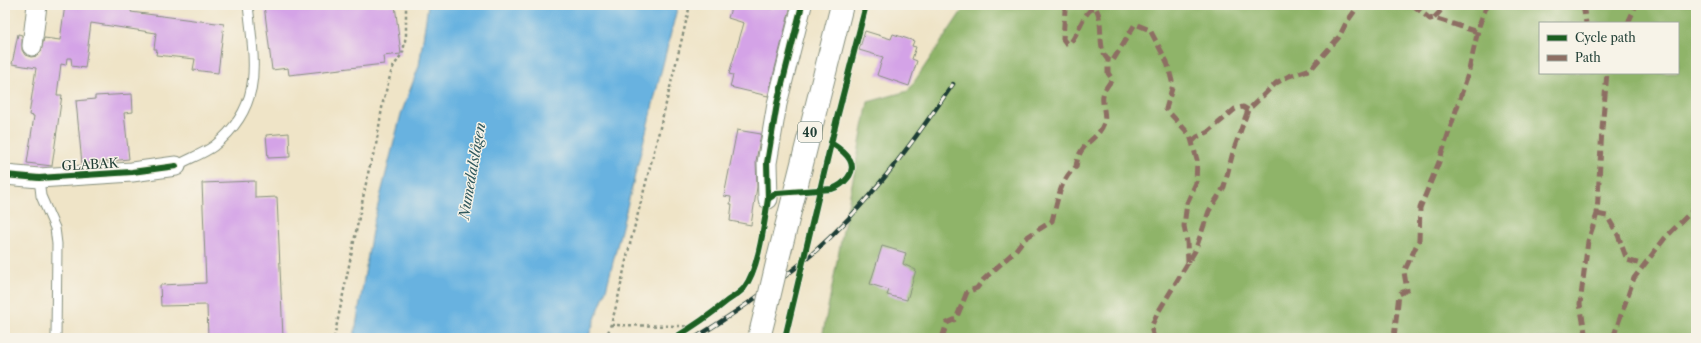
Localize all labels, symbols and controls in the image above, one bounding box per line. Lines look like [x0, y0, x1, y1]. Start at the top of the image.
legend [1539, 22, 1679, 74]
text: Cycle path [1575, 30, 1636, 45]
text: Path [1575, 50, 1601, 65]
water label: Numedalslågen [454, 121, 489, 222]
road number: 40 [798, 122, 822, 142]
street label: GLABAK [61, 154, 120, 173]

